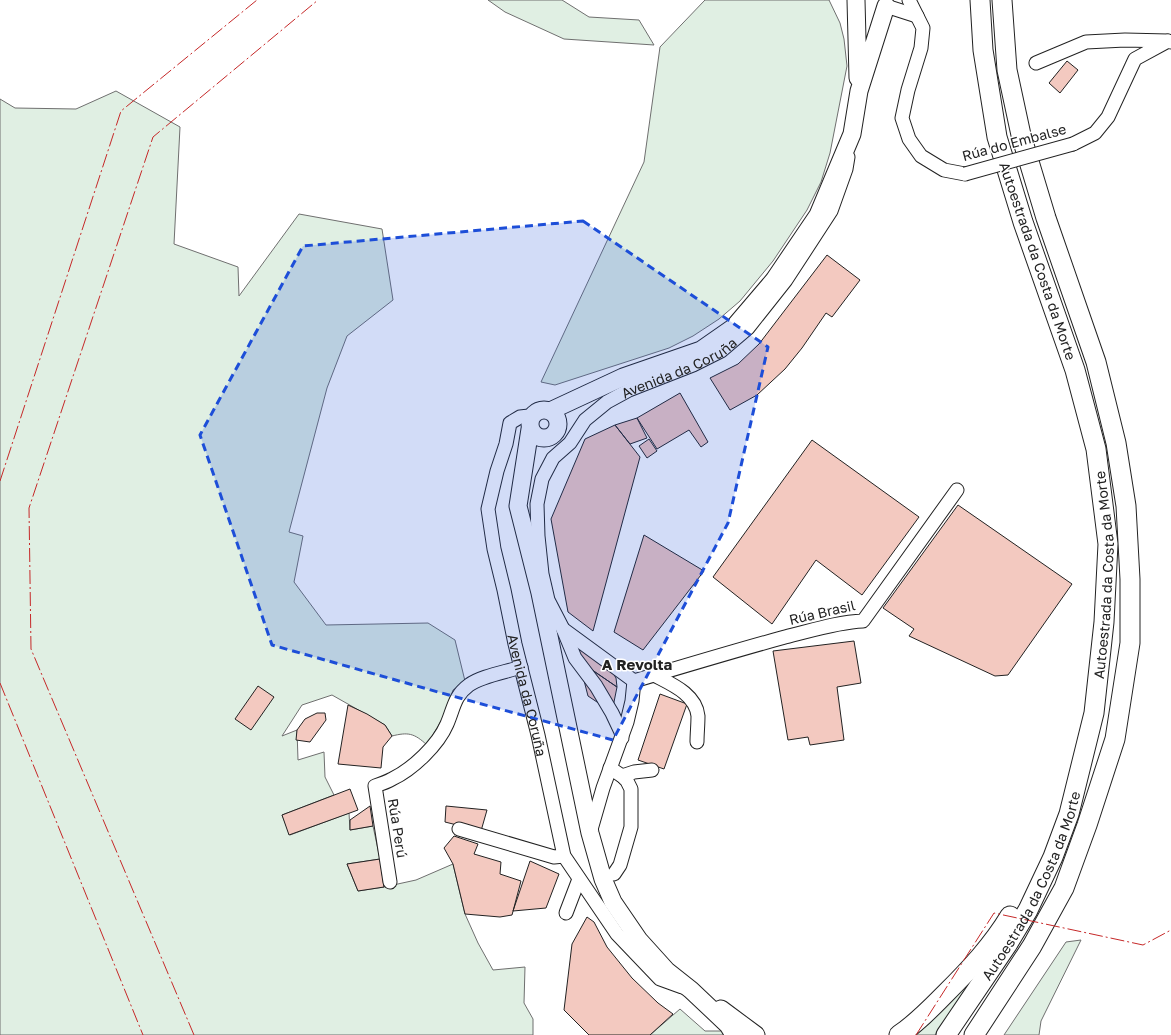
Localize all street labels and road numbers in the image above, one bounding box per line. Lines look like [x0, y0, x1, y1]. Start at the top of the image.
street label: Rúa do Embalse [960, 120, 1068, 164]
street label: Autoestrada da Costa da Morte [996, 160, 1080, 362]
street label: Avenida da Coruña [618, 333, 740, 401]
street label: Autoestrada da Costa da Morte [1089, 470, 1117, 679]
street label: Rúa Brasil [787, 596, 857, 628]
street label: Avenida da Coruña [505, 633, 551, 758]
street label: Autoestrada da Costa da Morte [978, 789, 1083, 983]
street label: Rúa Perú [385, 797, 411, 859]

